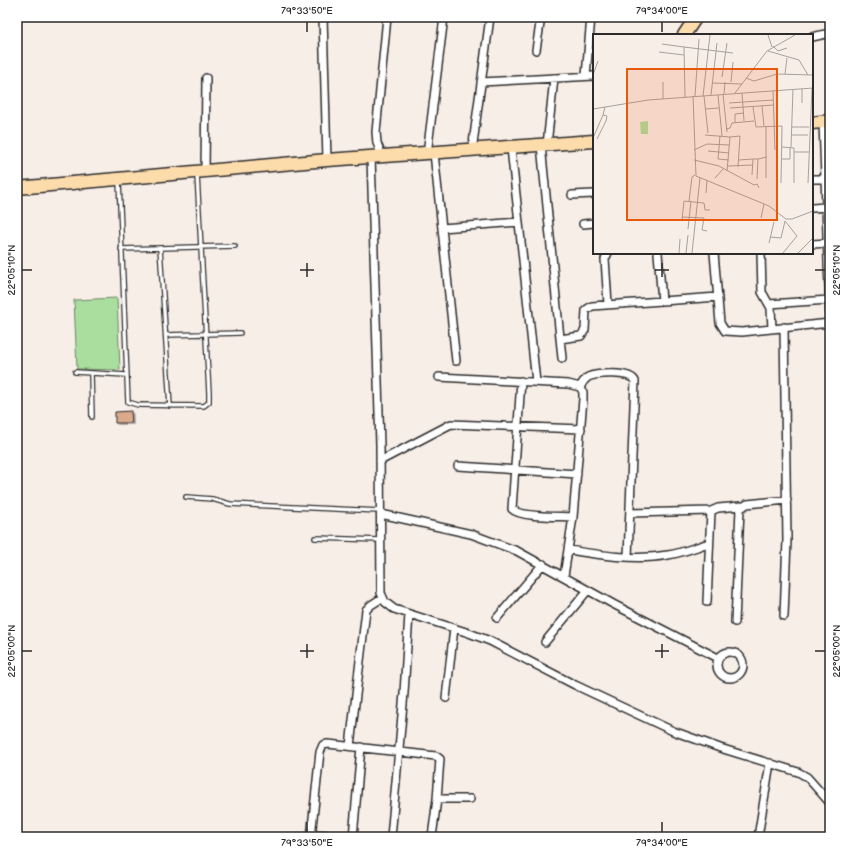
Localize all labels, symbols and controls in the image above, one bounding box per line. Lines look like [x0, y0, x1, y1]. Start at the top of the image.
text: 79°33'50"E [281, 5, 333, 17]
text: 79°34'00"E [636, 5, 688, 17]
inset map [593, 34, 813, 254]
text: 22°05'10"N [6, 245, 18, 295]
text: 22°05'10"N [831, 245, 843, 295]
text: 22°05'00"N [6, 625, 18, 677]
text: 22°05'00"N [831, 625, 843, 677]
text: 79°33'50"E [281, 837, 333, 849]
text: 79°34'00"E [636, 837, 688, 849]

